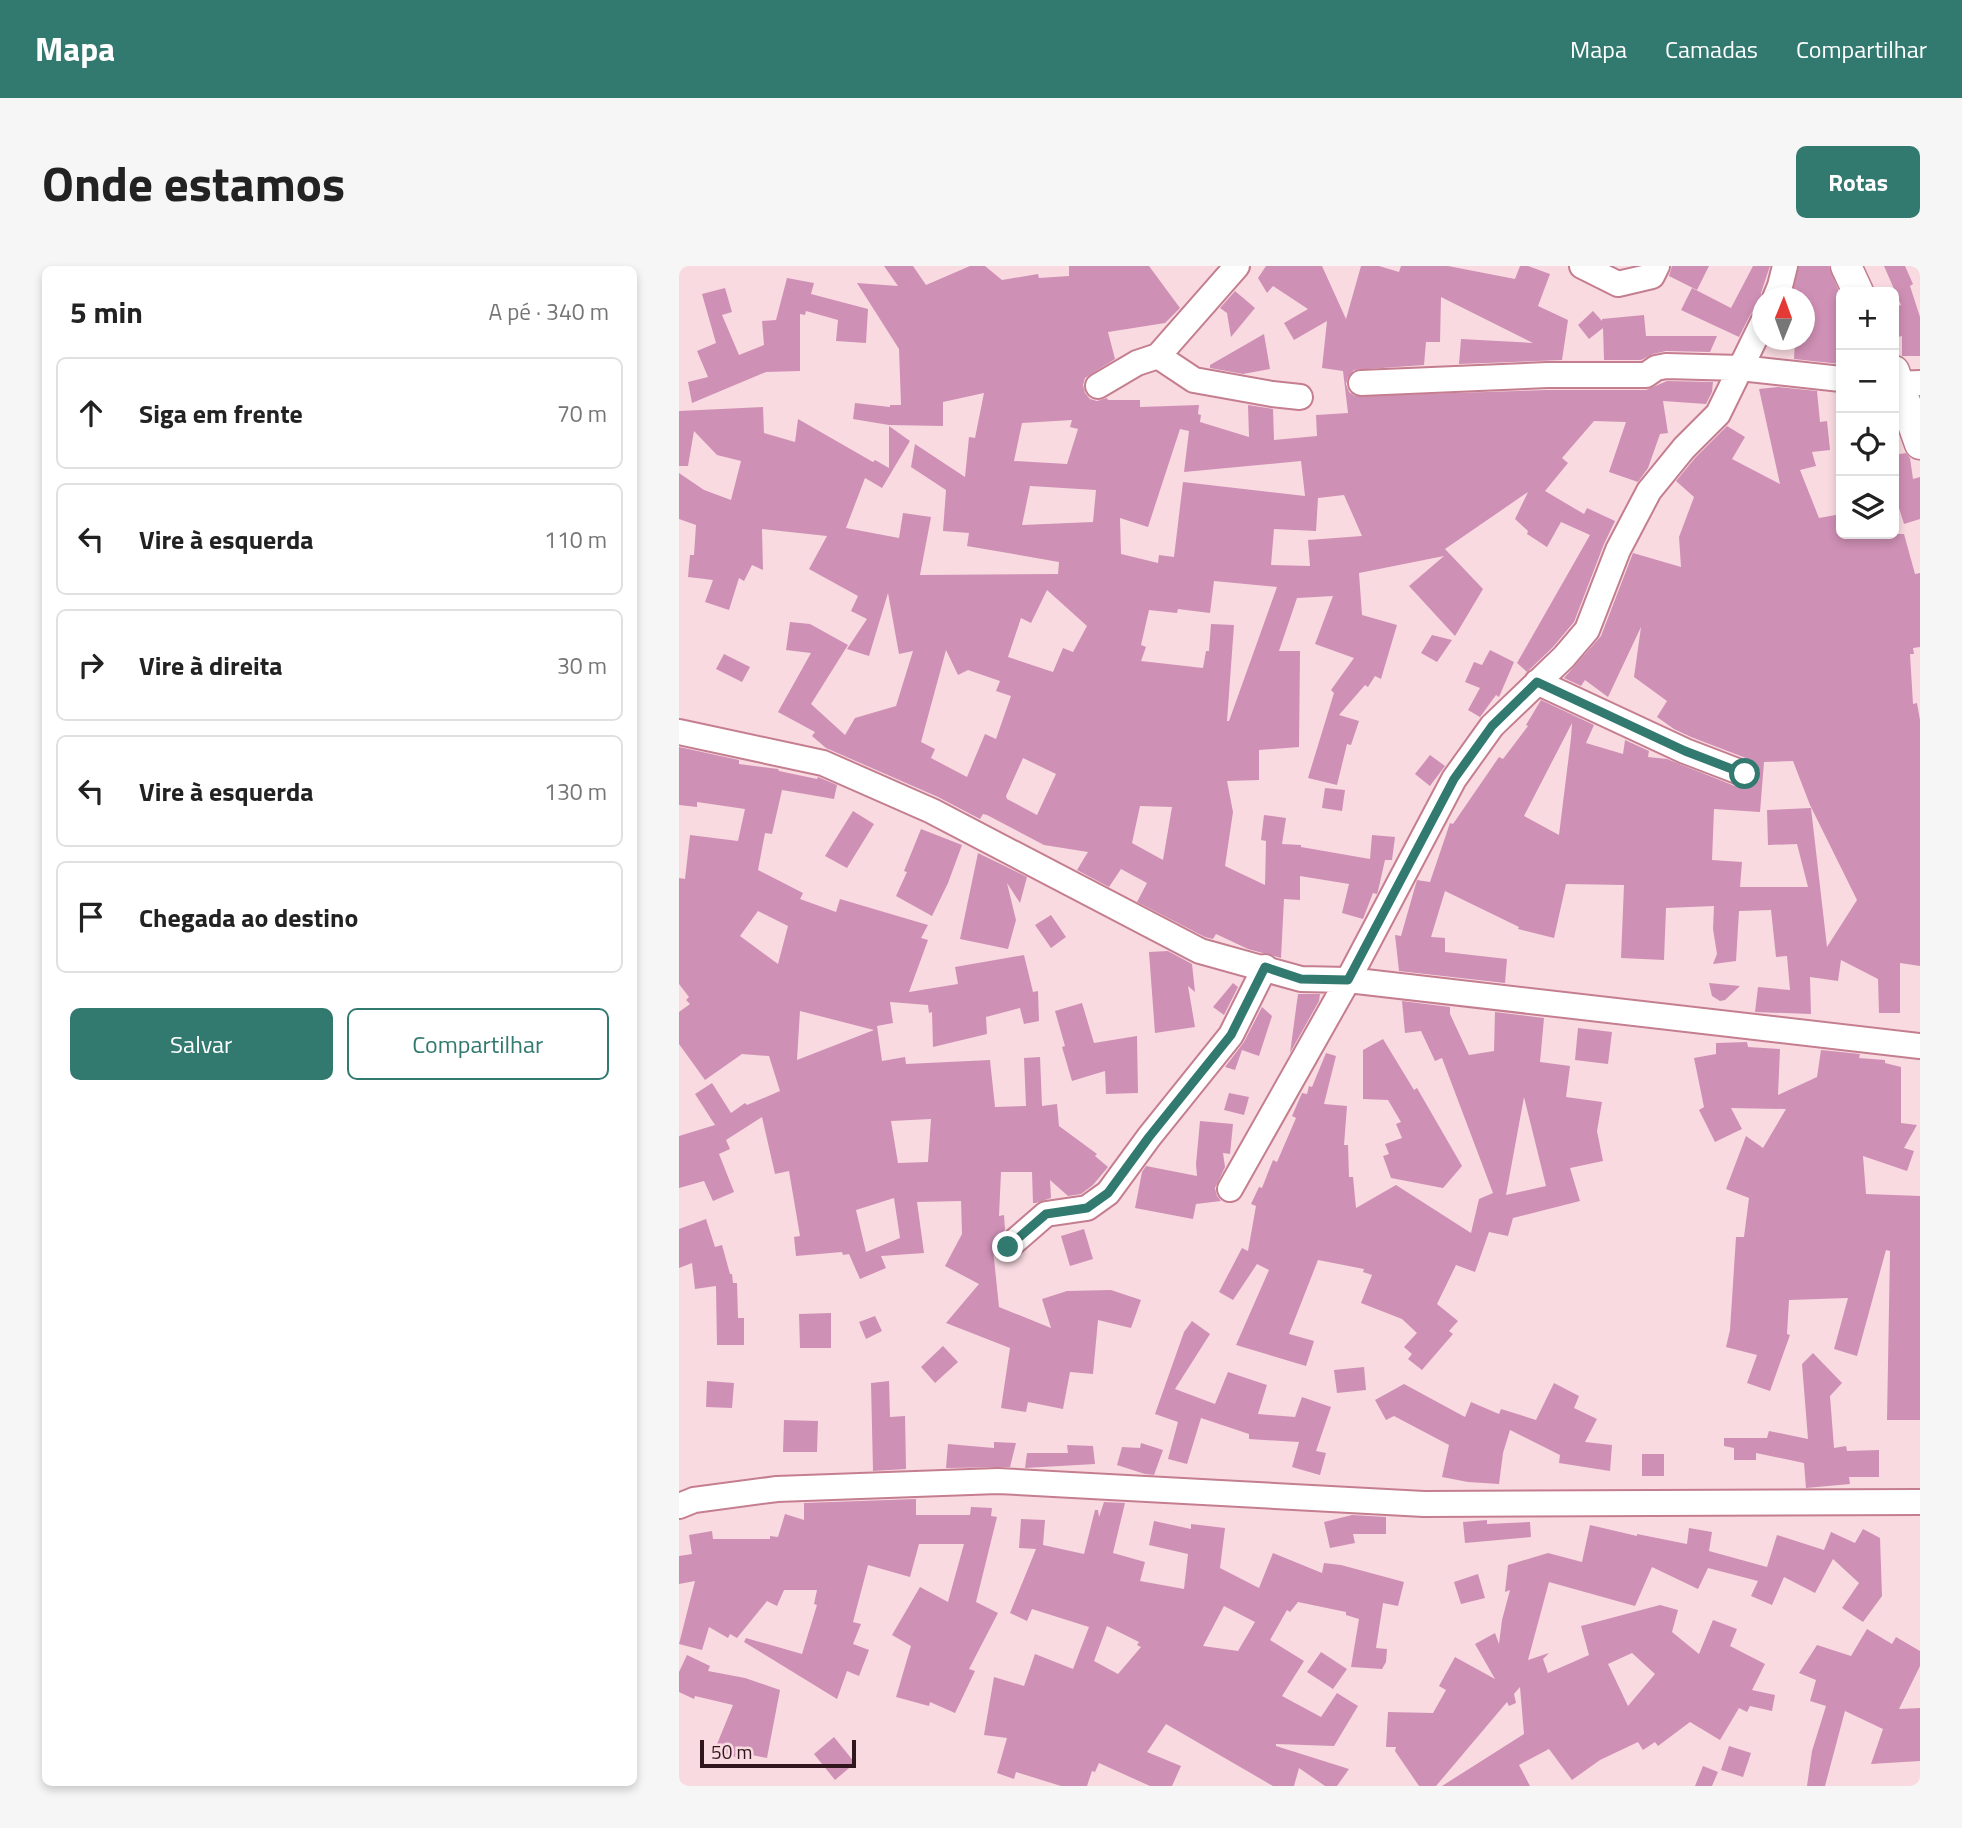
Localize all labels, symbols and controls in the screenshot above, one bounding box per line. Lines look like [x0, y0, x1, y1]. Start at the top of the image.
text: Mapa [35, 24, 115, 74]
text: Mapa [1570, 31, 1627, 67]
text: Camadas [1665, 31, 1758, 67]
text: Compartilhar [1796, 31, 1927, 67]
text: Onde estamos [42, 145, 345, 220]
button: Rotas [1796, 146, 1920, 218]
north arrow [1752, 287, 1815, 350]
map controls [1836, 287, 1899, 539]
button: + [1836, 287, 1899, 350]
text: 5 min [70, 289, 143, 335]
text: A pé · 340 m [488, 294, 609, 329]
button: − [1836, 350, 1899, 413]
icon: ahead [72, 394, 110, 432]
text: Siga em frente [139, 394, 303, 433]
text: 70 m [557, 396, 607, 431]
button: locate [1836, 413, 1899, 476]
button: layers [1836, 476, 1899, 539]
icon: left [72, 520, 110, 558]
text: Vire à esquerda [139, 520, 314, 559]
text: 110 m [544, 522, 607, 557]
icon: right [72, 646, 110, 684]
text: Vire à direita [139, 646, 282, 685]
text: 30 m [557, 648, 607, 683]
route start [1729, 758, 1760, 789]
icon: left [72, 772, 110, 810]
text: Vire à esquerda [139, 772, 314, 811]
text: 130 m [544, 774, 607, 809]
icon: arrive [72, 898, 110, 936]
text: Chegada ao destino [139, 898, 358, 937]
button: Salvar [70, 1008, 333, 1080]
button: Compartilhar [347, 1008, 609, 1080]
route end [992, 1231, 1023, 1262]
scale bar [700, 1737, 856, 1769]
text: 50 m [711, 1737, 752, 1766]

